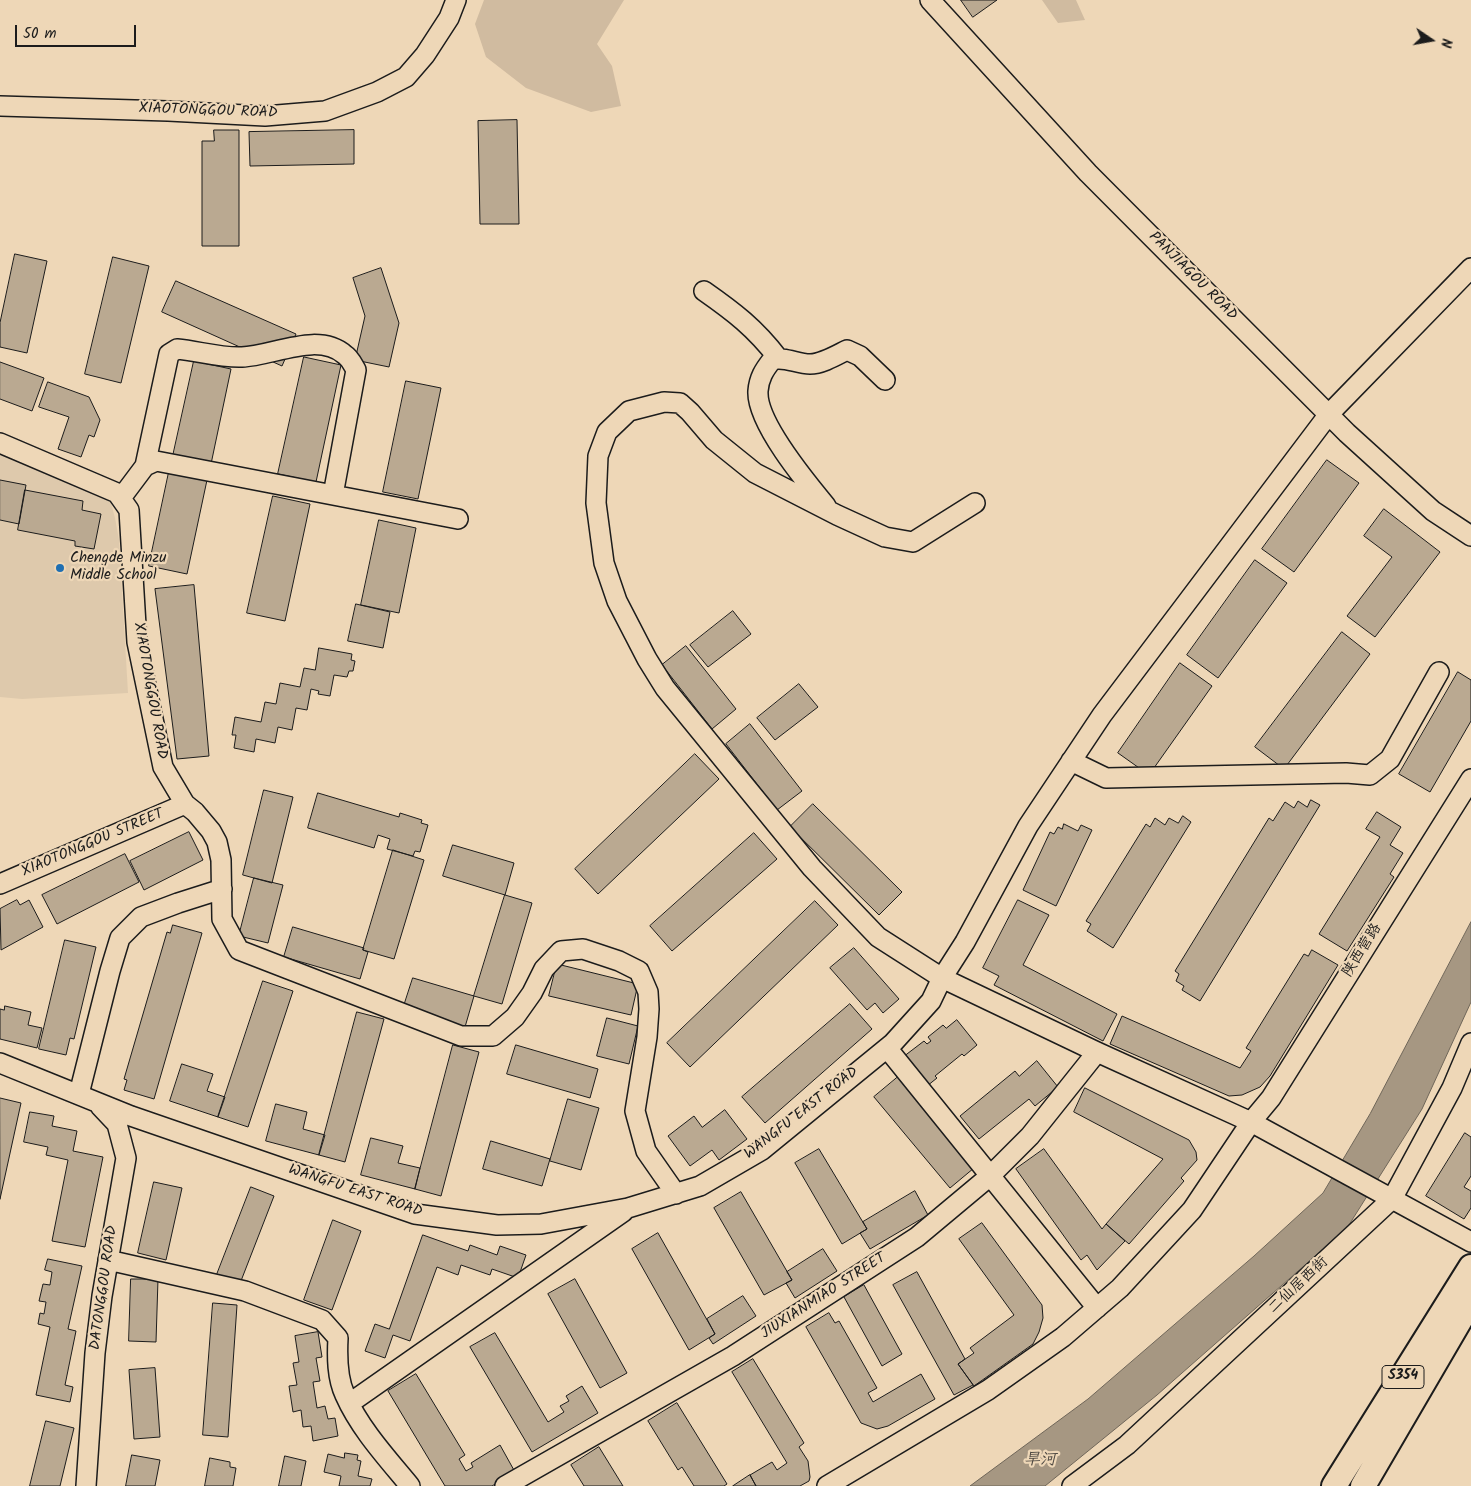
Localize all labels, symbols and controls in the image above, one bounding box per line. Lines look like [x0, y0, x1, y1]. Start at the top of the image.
scale bar [18, 15, 139, 47]
north arrow [1406, 15, 1456, 65]
text: 50 m [23, 22, 57, 46]
text: N [1434, 37, 1457, 50]
street label: XIAOTONGGOU ROAD [138, 101, 278, 123]
street label: PANJIAGOU ROAD [1144, 229, 1240, 325]
place label: Chengde Minzu Middle School [70, 550, 166, 585]
marker: Chengde Minzu Middle School [54, 562, 66, 574]
street label: XIAOTONGGOU ROAD [128, 621, 170, 761]
street label: XIAOTONGGOU STREET [19, 806, 167, 882]
street label: 陕西营路 [1339, 921, 1387, 981]
street label: WANGFU EAST ROAD [741, 1064, 863, 1164]
street label: WANGFU EAST ROAD [286, 1162, 424, 1222]
street label: DATONGGOU ROAD [87, 1225, 123, 1351]
street label: JIUXIANMIAO STREET [758, 1250, 890, 1344]
street label: 二仙居西街 [1265, 1254, 1333, 1318]
road number: S354 [1382, 1365, 1424, 1388]
water label: 旱河 [1024, 1451, 1056, 1471]

